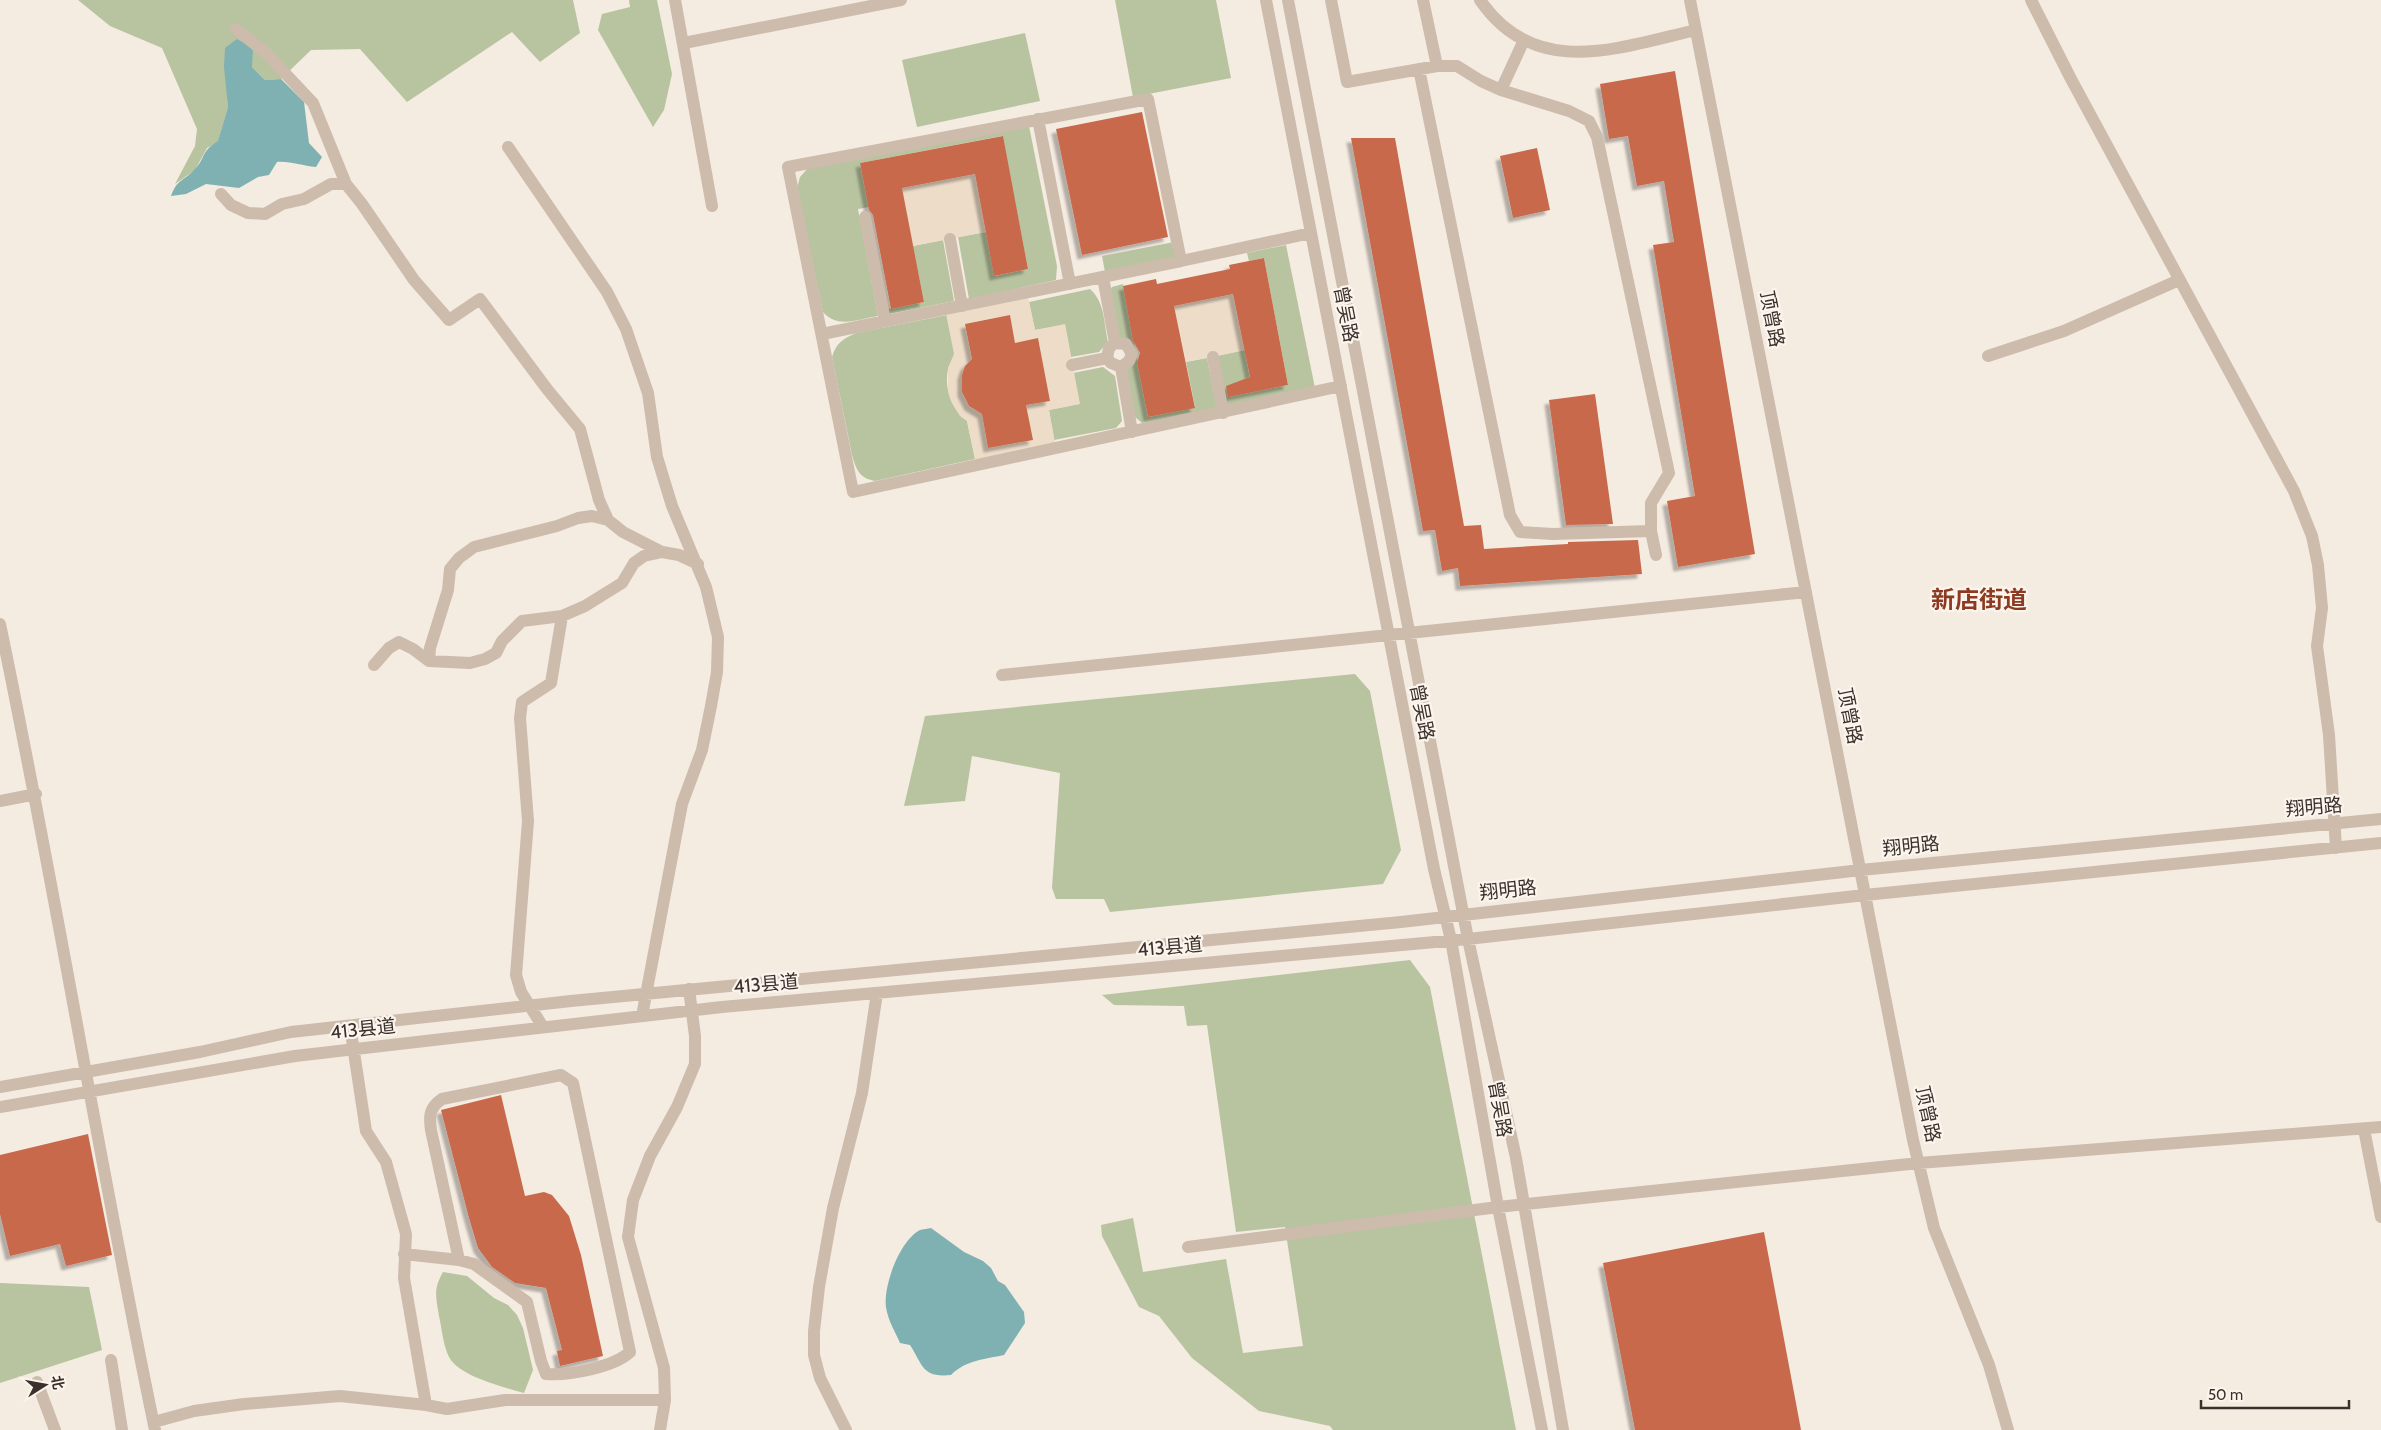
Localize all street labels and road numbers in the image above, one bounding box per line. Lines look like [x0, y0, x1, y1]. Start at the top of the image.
street label: 曾吴路 [1329, 284, 1363, 344]
street label: 顶曾路 [1755, 289, 1789, 349]
street label: 曾吴路 [1405, 682, 1439, 742]
street label: 顶曾路 [1833, 686, 1867, 746]
street label: 翔明路 [2285, 793, 2343, 821]
street label: 翔明路 [1881, 832, 1941, 860]
street label: 翔明路 [1478, 876, 1538, 904]
street label: 413县道 [1136, 933, 1204, 961]
street label: 413县道 [732, 970, 800, 998]
street label: 413县道 [329, 1014, 397, 1044]
street label: 曾吴路 [1484, 1079, 1516, 1139]
street label: 顶曾路 [1911, 1084, 1945, 1144]

